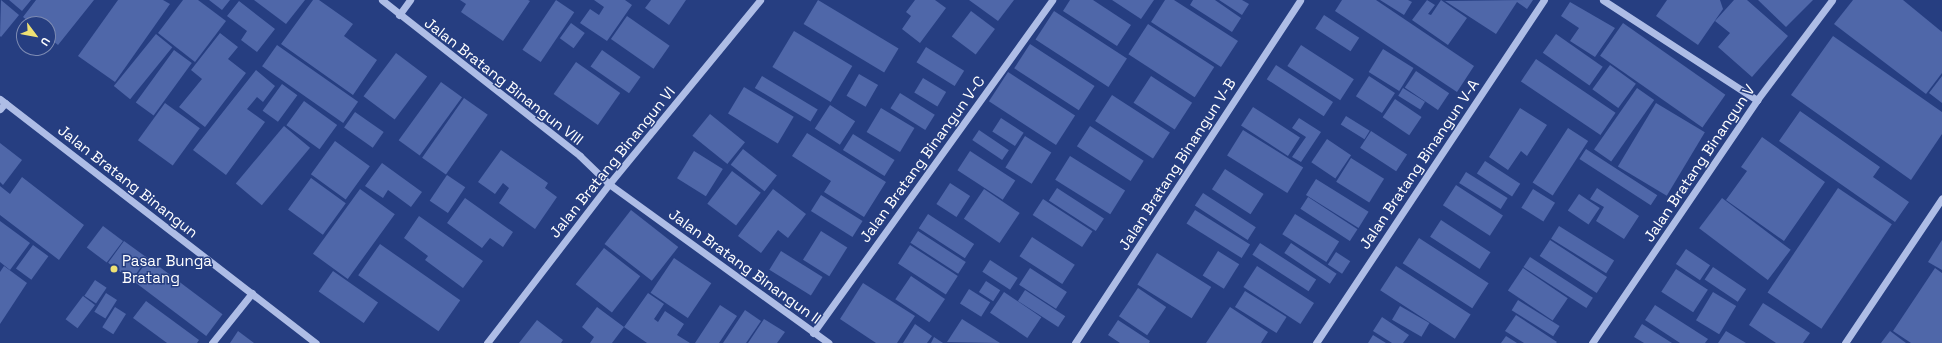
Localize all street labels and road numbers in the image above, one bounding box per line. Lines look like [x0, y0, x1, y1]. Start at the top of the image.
street label: Jalan Bratang Binangun VIII [421, 13, 587, 149]
street label: Jalan Bratang Binangun V-C [855, 72, 989, 246]
street label: Jalan Bratang Binangun V-B [1114, 74, 1240, 254]
street label: Jalan Bratang Binangun V-A [1355, 76, 1483, 252]
street label: Jalan Bratang Binangun V [1640, 81, 1758, 245]
street label: Jalan Bratang Binangun VI [545, 83, 679, 241]
street label: Jalan Bratang Binangun [54, 121, 202, 241]
street label: Jalan Bratang Binangun II [665, 205, 825, 327]

